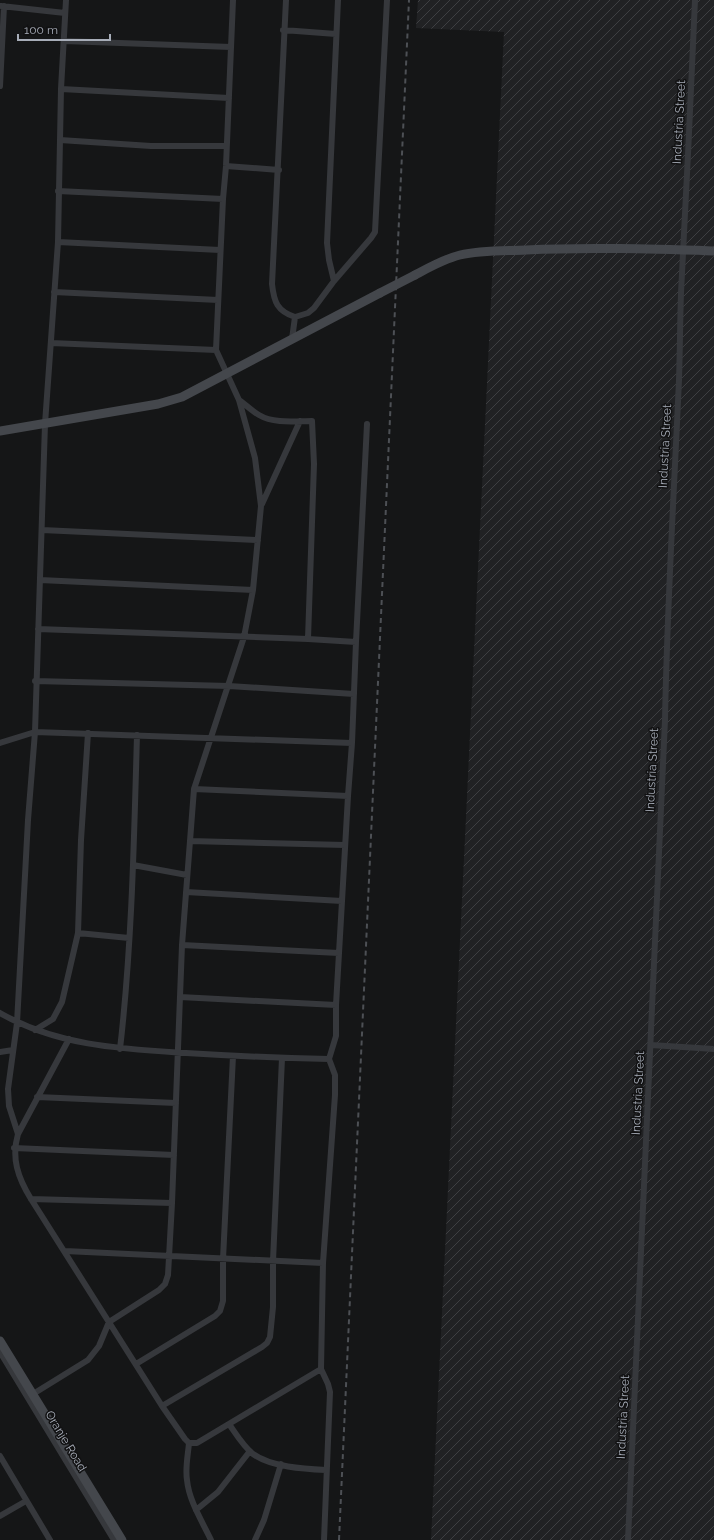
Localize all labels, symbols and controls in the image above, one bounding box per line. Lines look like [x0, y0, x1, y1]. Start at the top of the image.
scale bar [18, 16, 110, 42]
text: 100 m [24, 23, 58, 37]
street label: Industria Street [670, 80, 688, 164]
street label: Industria Street [656, 404, 674, 488]
street label: Industria Street [643, 728, 661, 812]
street label: Industria Street [629, 1051, 647, 1135]
street label: Industria Street [614, 1375, 632, 1459]
street label: Oranje Road [42, 1408, 90, 1474]

